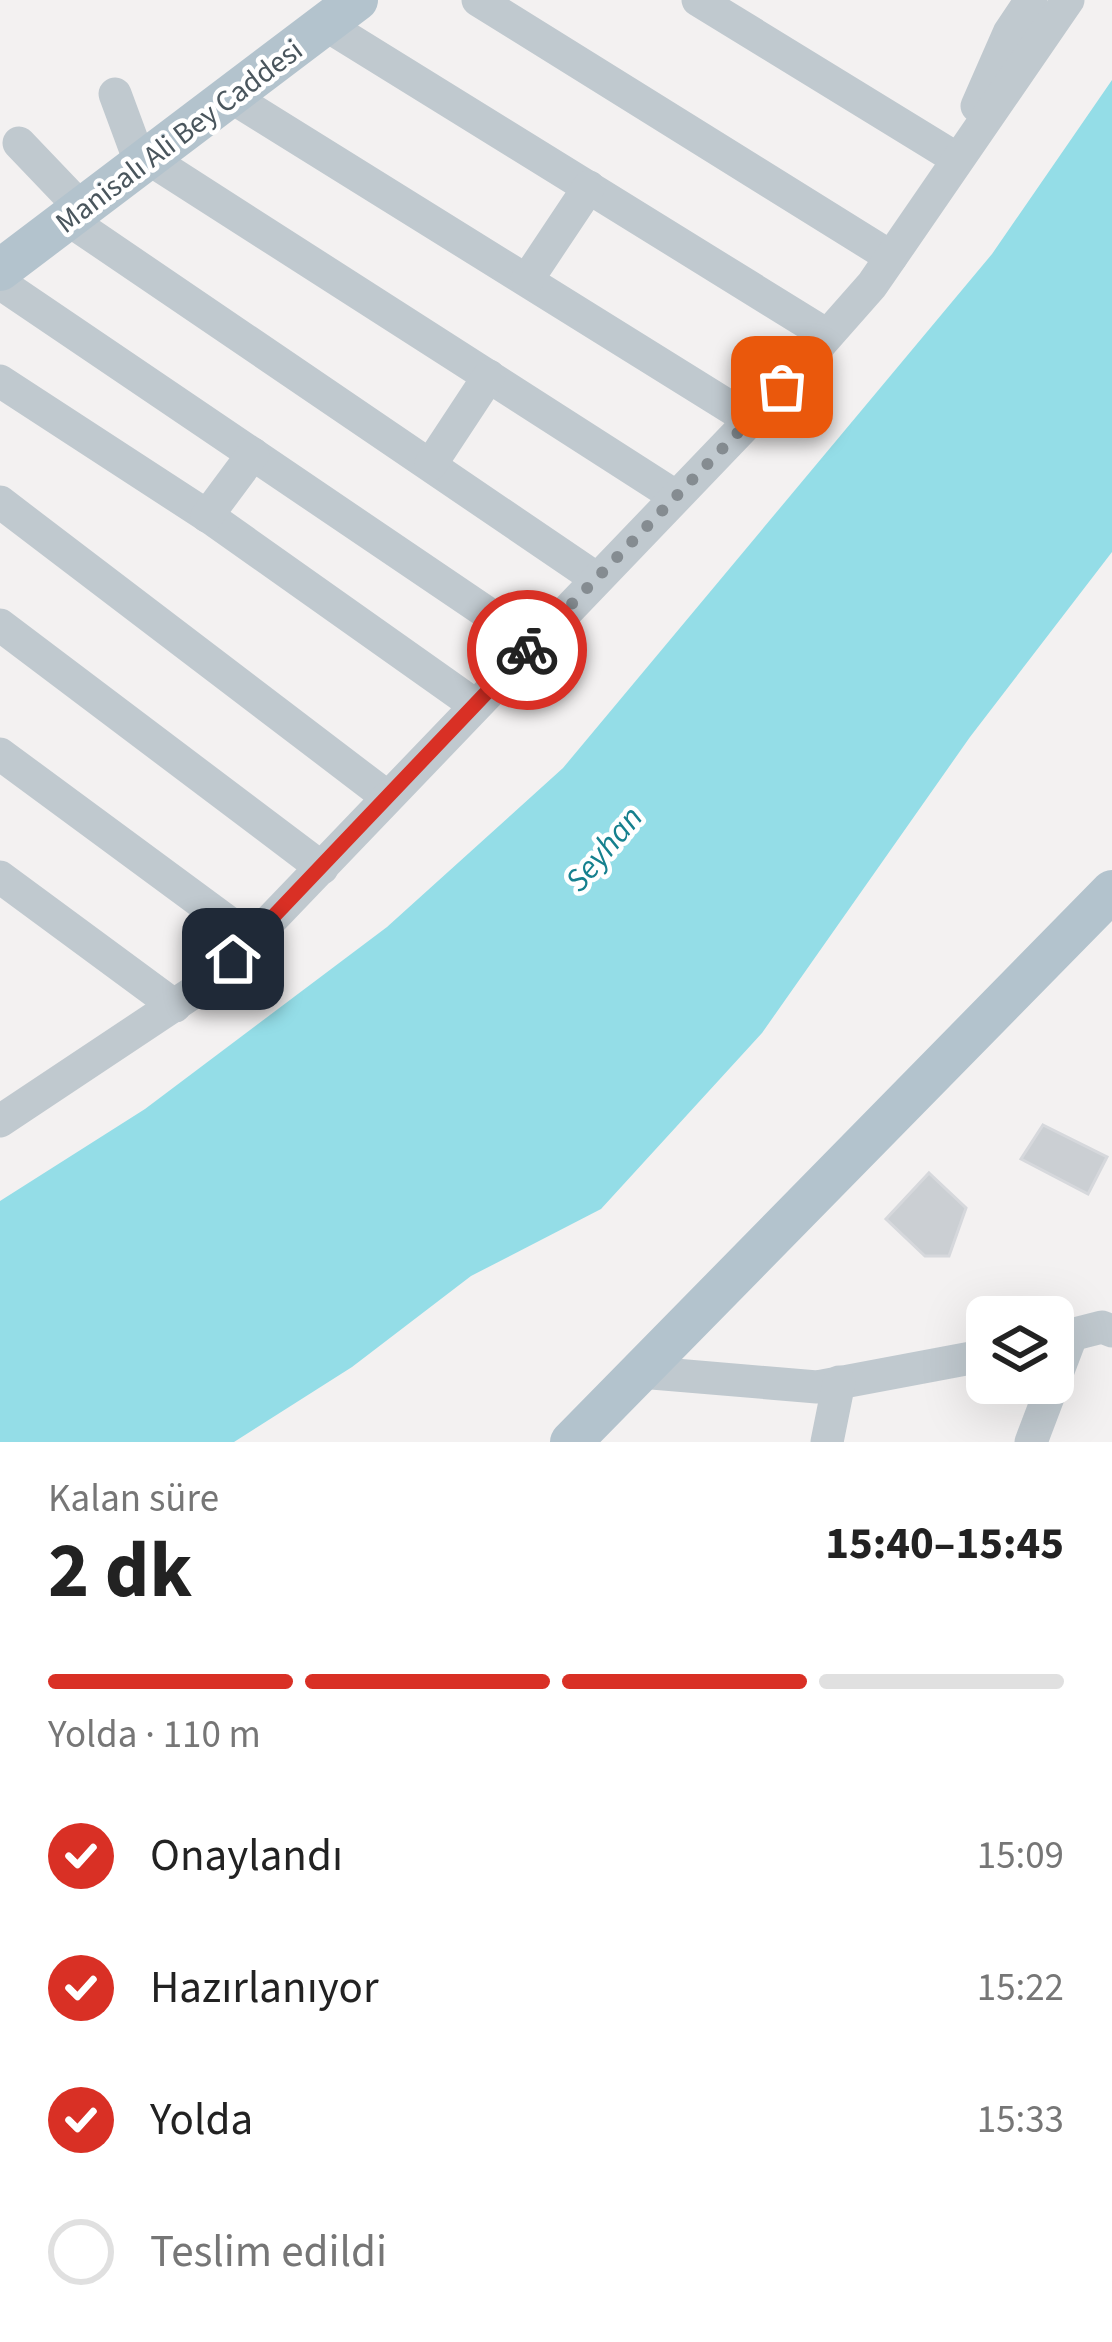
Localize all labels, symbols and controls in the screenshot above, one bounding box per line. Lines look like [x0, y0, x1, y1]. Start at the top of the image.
street label: Manisalı Ali Bey Caddesi [47, 29, 312, 244]
pin [731, 336, 833, 438]
icon: bag [749, 354, 815, 420]
courier [467, 590, 587, 710]
icon: bike [494, 617, 560, 683]
water label: Seyhan [554, 796, 654, 902]
pin [182, 908, 284, 1010]
icon: home [200, 926, 266, 992]
map controls [966, 1296, 1074, 1404]
button: layers [966, 1296, 1074, 1404]
text: Kalan süre [48, 1471, 219, 1527]
text: 15:40–15:45 [825, 1512, 1064, 1576]
text: 2 dk [48, 1516, 192, 1627]
text: Yolda · 110 m [48, 1707, 261, 1763]
icon: check [48, 1823, 114, 1889]
text: Onaylandı [150, 1824, 343, 1888]
text: 15:09 [977, 1828, 1064, 1884]
icon: check [48, 1955, 114, 2021]
text: Hazırlanıyor [150, 1956, 379, 2020]
text: 15:22 [977, 1960, 1064, 2016]
icon: check [48, 2087, 114, 2153]
text: Yolda [150, 2088, 253, 2152]
text: 15:33 [977, 2092, 1064, 2148]
text: Teslim edildi [150, 2220, 387, 2284]

